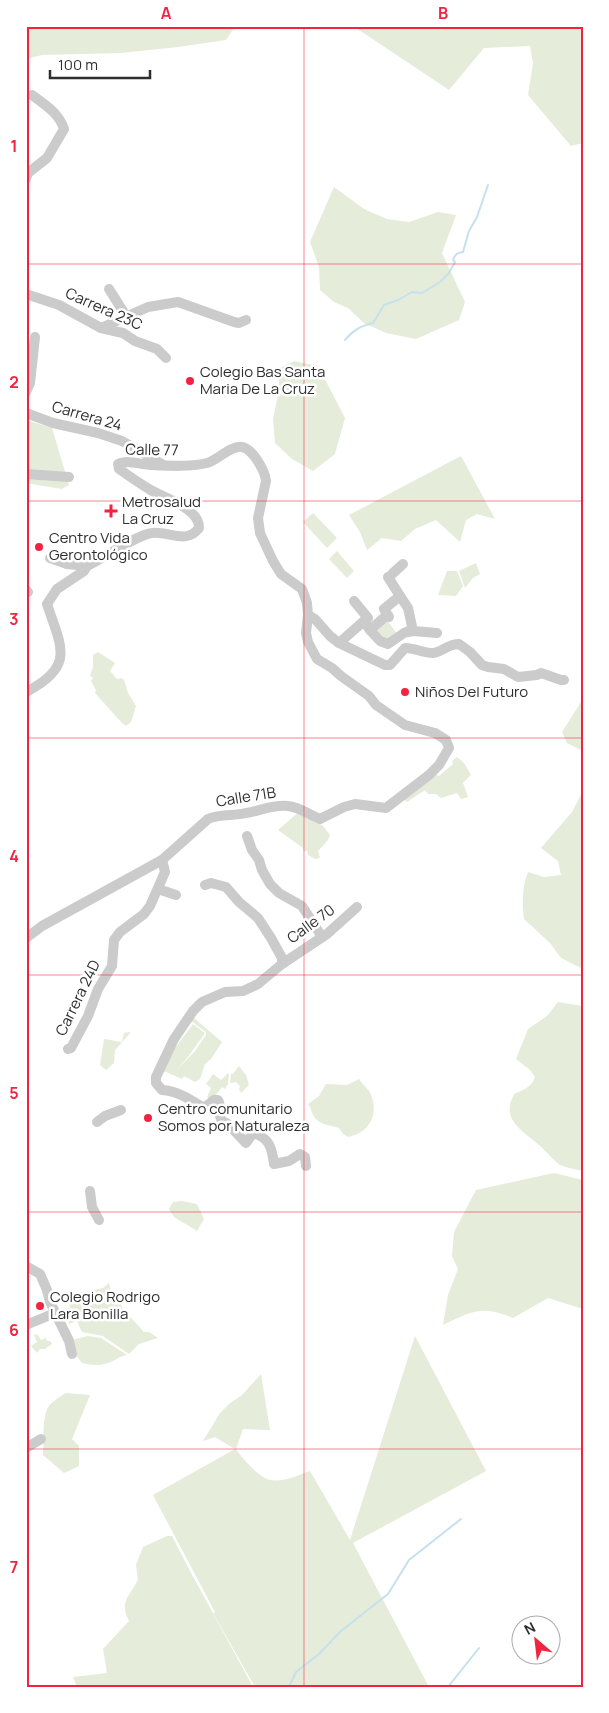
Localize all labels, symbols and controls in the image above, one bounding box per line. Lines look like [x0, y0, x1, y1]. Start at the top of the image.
text: A [161, 2, 172, 24]
text: B [438, 2, 448, 24]
scale bar [50, 48, 150, 80]
text: 100 m [58, 54, 98, 75]
text: 1 [10, 135, 18, 157]
street label: Carrera 23C [62, 282, 146, 335]
place label: Colegio Bas Santa Maria De La Cruz [200, 361, 325, 399]
text: 2 [9, 371, 19, 393]
marker: Colegio Bas Santa Maria De La Cruz [184, 375, 196, 387]
street label: Carrera 24 [50, 395, 125, 436]
street label: Calle 77 [125, 439, 179, 460]
place label: Metrosalud La Cruz [122, 491, 201, 529]
marker: Metrosalud La Cruz [104, 504, 118, 518]
place label: Centro Vida Gerontológico [49, 527, 148, 565]
marker: Centro Vida Gerontológico [33, 541, 45, 553]
text: 3 [9, 608, 19, 630]
place label: Niños Del Futuro [415, 681, 528, 702]
marker: Niños Del Futuro [399, 686, 411, 698]
street label: Calle 71B [214, 781, 277, 812]
text: 4 [9, 845, 19, 867]
street label: Calle 70 [282, 899, 339, 948]
street label: Carrera 24D [50, 956, 105, 1039]
text: 5 [9, 1082, 19, 1104]
place label: Centro comunitario Somos por Naturaleza [158, 1098, 310, 1136]
marker: Centro comunitario Somos por Naturaleza [142, 1112, 154, 1124]
place label: Colegio Rodrigo Lara Bonilla [50, 1286, 160, 1324]
marker: Colegio Rodrigo Lara Bonilla [34, 1300, 46, 1312]
text: 6 [9, 1319, 19, 1341]
text: 7 [10, 1556, 18, 1578]
north arrow [512, 1616, 562, 1666]
text: N [521, 1617, 539, 1639]

